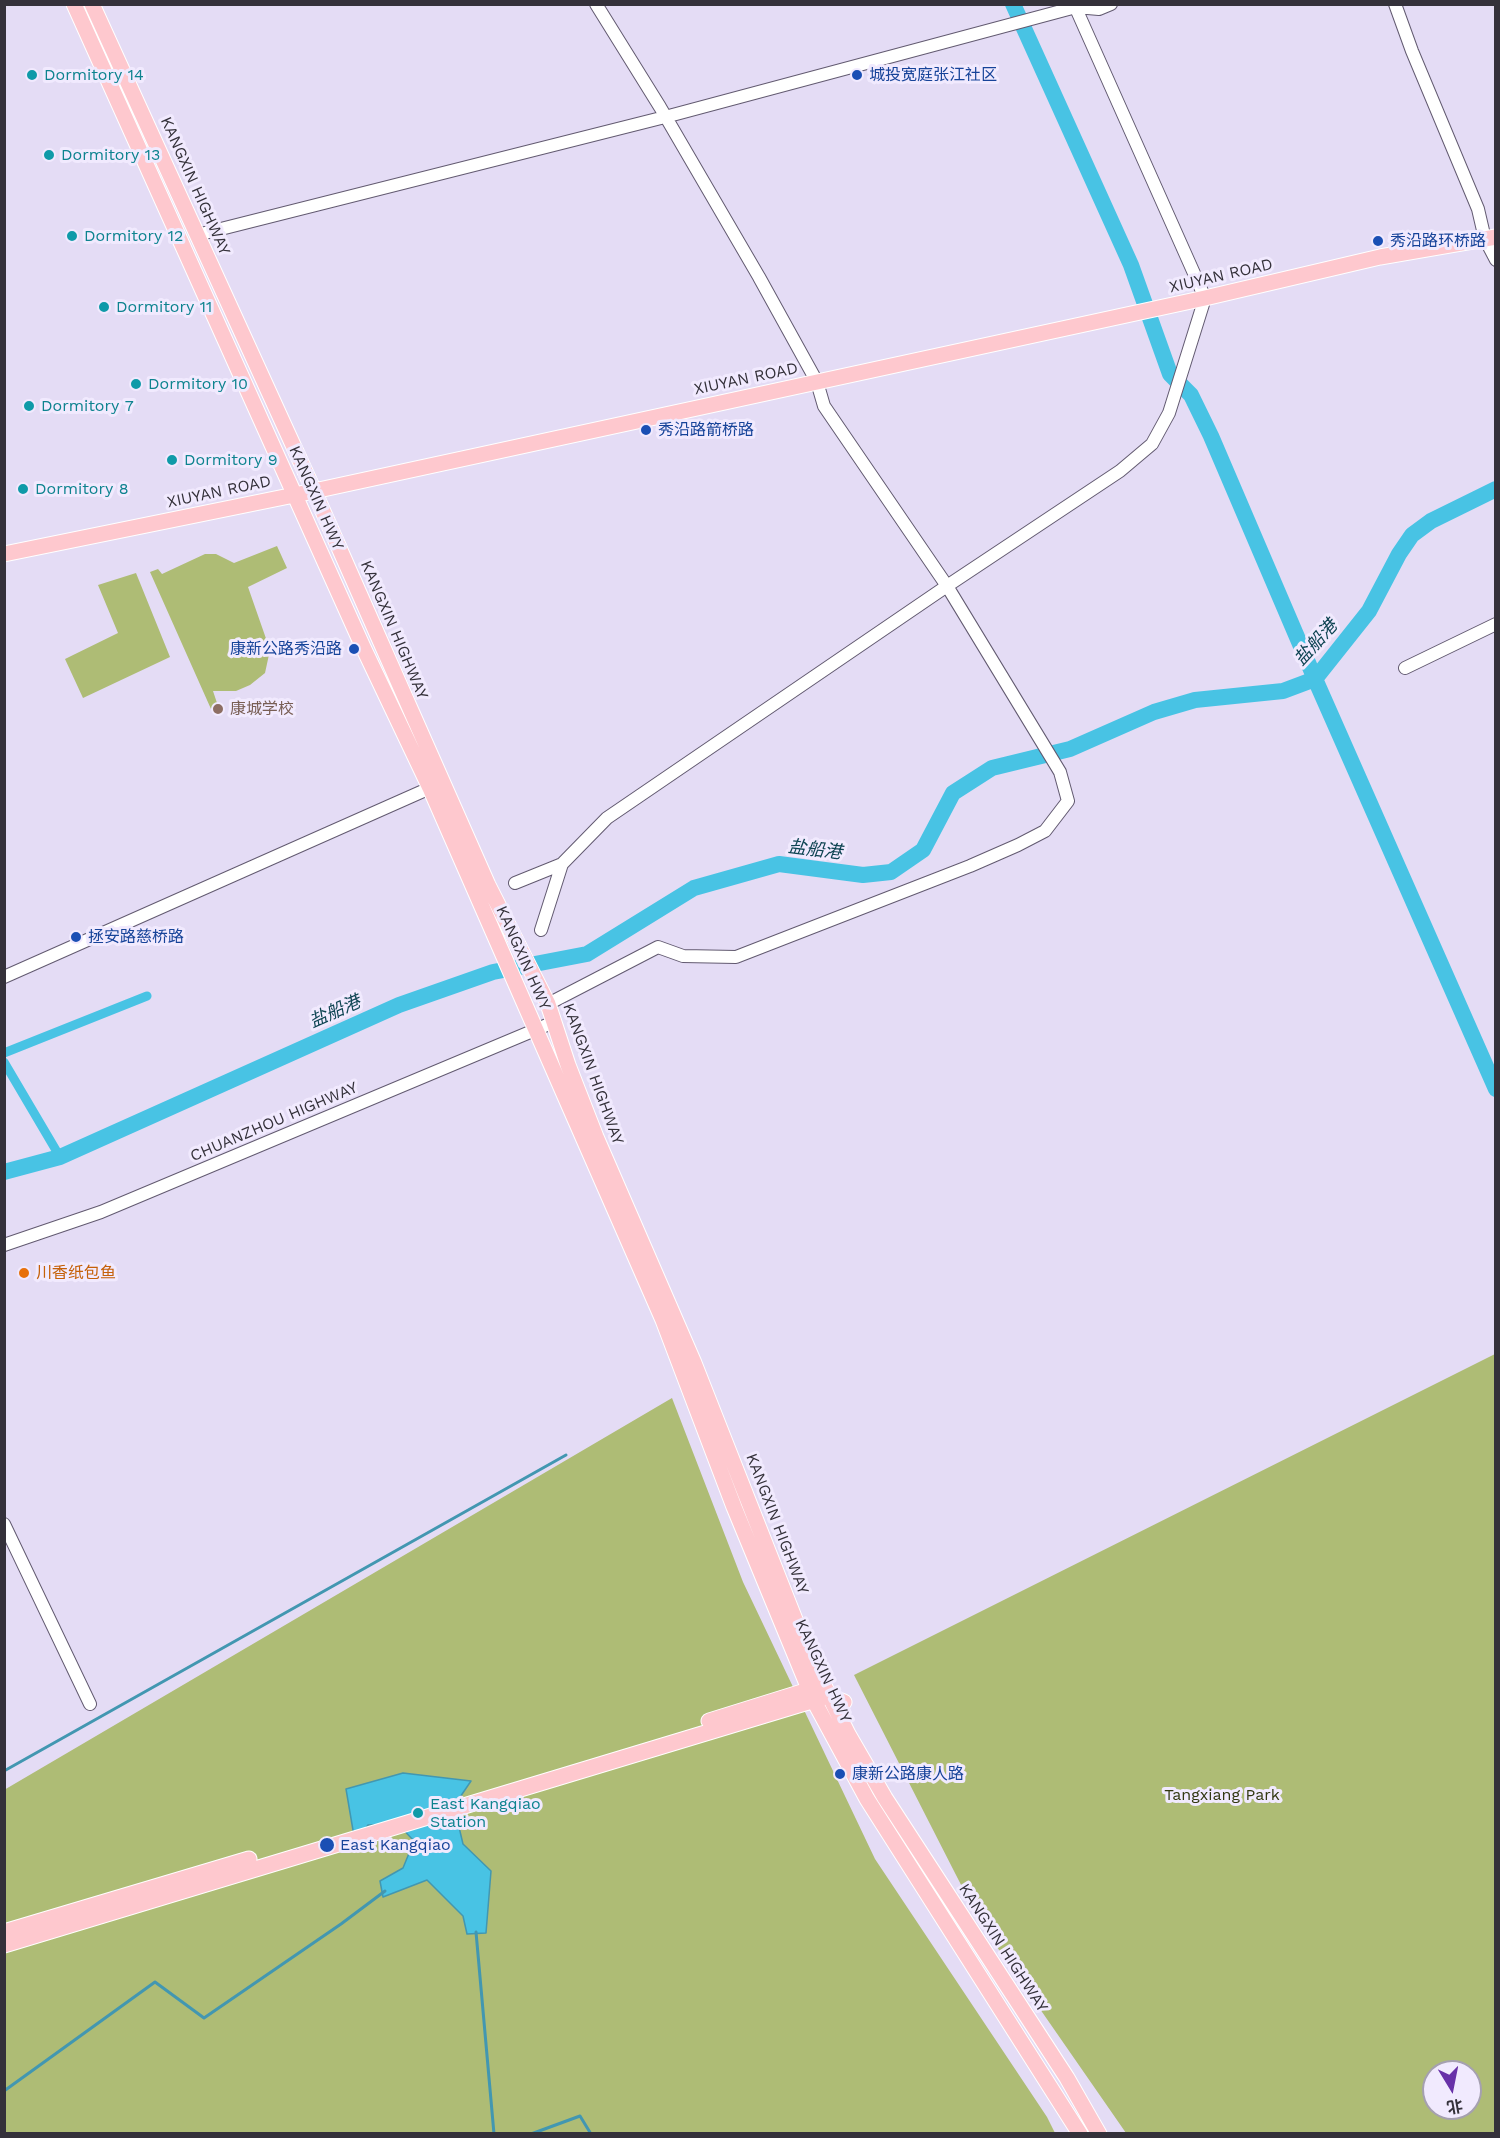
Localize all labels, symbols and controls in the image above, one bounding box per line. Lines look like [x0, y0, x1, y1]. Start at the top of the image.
place label: Dormitory 14 [44, 65, 144, 85]
place label: 城投宽庭张江社区 [869, 65, 997, 85]
marker: Dormitory 14 [25, 68, 39, 82]
marker: 城投宽庭张江社区 [850, 68, 864, 82]
street label: KANGXIN HIGHWAY [156, 114, 234, 258]
place label: Dormitory 13 [61, 145, 160, 165]
marker: Dormitory 13 [42, 148, 56, 162]
place label: Dormitory 12 [84, 226, 183, 246]
marker: Dormitory 12 [65, 229, 79, 243]
place label: 秀沿路环桥路 [1390, 231, 1486, 251]
marker: 秀沿路环桥路 [1371, 234, 1385, 248]
street label: XIUYAN ROAD [1167, 255, 1275, 297]
place label: Dormitory 11 [116, 297, 212, 317]
marker: Dormitory 11 [97, 300, 111, 314]
street label: XIUYAN ROAD [692, 359, 800, 399]
place label: Dormitory 10 [148, 374, 248, 394]
marker: Dormitory 10 [129, 377, 143, 391]
place label: Dormitory 7 [41, 396, 134, 416]
marker: Dormitory 7 [22, 399, 36, 413]
place label: 秀沿路箭桥路 [658, 420, 754, 440]
marker: 秀沿路箭桥路 [639, 423, 653, 437]
street label: KANGXIN HWY [284, 443, 348, 553]
place label: Dormitory 9 [184, 450, 278, 470]
marker: Dormitory 9 [165, 453, 179, 467]
street label: XIUYAN ROAD [165, 472, 273, 512]
place label: Dormitory 8 [35, 479, 129, 499]
marker: Dormitory 8 [16, 482, 30, 496]
street label: KANGXIN HIGHWAY [356, 558, 432, 702]
water label: 盐船港 [1290, 616, 1342, 670]
place label: 康新公路秀沿路 [230, 639, 342, 659]
marker: 康新公路秀沿路 [347, 642, 361, 656]
place label: 康城学校 [230, 699, 294, 719]
marker: 康城学校 [211, 702, 225, 716]
water label: 盐船港 [787, 836, 843, 864]
street label: KANGXIN HWY [491, 903, 555, 1013]
place label: 拯安路慈桥路 [88, 927, 184, 947]
marker: 拯安路慈桥路 [69, 930, 83, 944]
water label: 盐船港 [306, 991, 364, 1033]
street label: KANGXIN HIGHWAY [558, 1001, 628, 1147]
street label: CHUANZHOU HIGHWAY [188, 1078, 360, 1166]
place label: 川香纸包鱼 [36, 1263, 116, 1283]
marker: 川香纸包鱼 [17, 1266, 31, 1280]
street label: KANGXIN HIGHWAY [741, 1451, 813, 1597]
street label: KANGXIN HWY [791, 1616, 855, 1726]
place label: 康新公路康人路 [852, 1764, 964, 1784]
marker: 康新公路康人路 [833, 1767, 847, 1781]
park label: Tangxiang Park [1164, 1785, 1280, 1805]
place label: East Kangqiao Station [430, 1794, 541, 1832]
marker: East Kangqiao Station [411, 1806, 425, 1820]
place label: East Kangqiao [340, 1835, 451, 1855]
marker: East Kangqiao [318, 1836, 336, 1854]
street label: KANGXIN HIGHWAY [954, 1880, 1052, 2016]
north arrow [1422, 2060, 1482, 2120]
text: 北 [1445, 2096, 1464, 2117]

